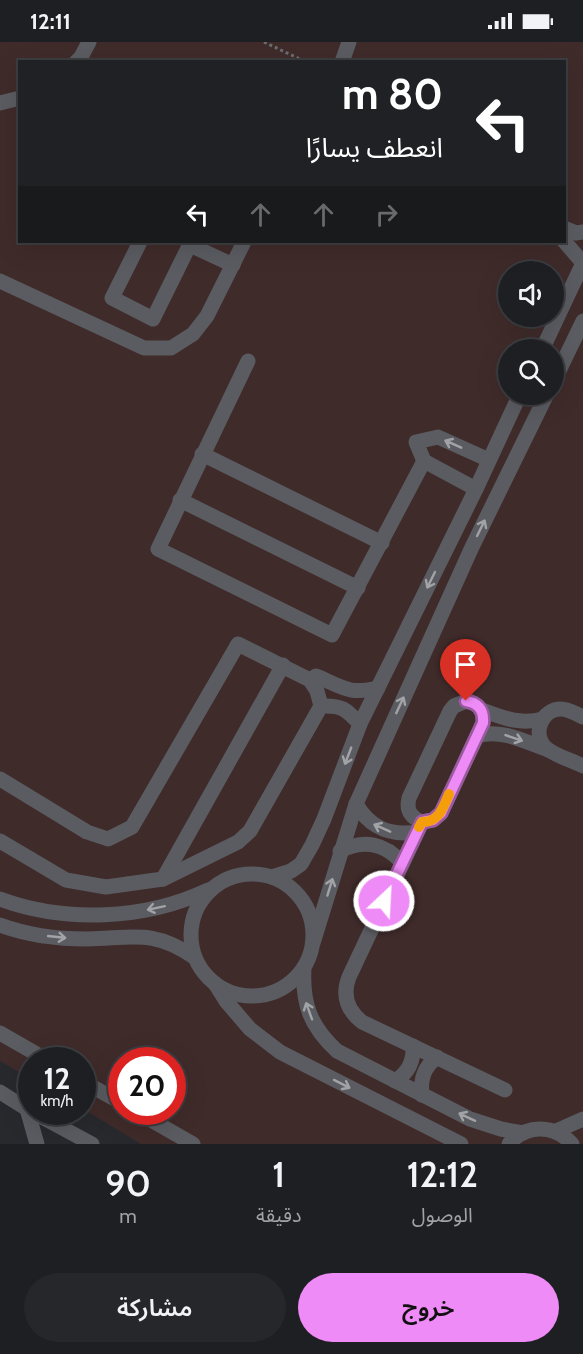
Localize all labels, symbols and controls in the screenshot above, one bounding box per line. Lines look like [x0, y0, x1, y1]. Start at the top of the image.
text: 12:11 [30, 8, 71, 35]
text: 80 m [342, 68, 443, 120]
icon: left [464, 84, 542, 162]
text: انعطف يسارًا [306, 131, 443, 164]
icon: left [181, 198, 214, 231]
icon: ahead [244, 198, 277, 231]
icon: ahead [307, 198, 340, 231]
icon: right [370, 198, 403, 231]
map controls [498, 261, 564, 405]
button: sound [498, 261, 564, 327]
button: search [498, 339, 564, 405]
one-way arrow [445, 438, 463, 449]
one-way arrow [476, 520, 488, 538]
one-way arrow [425, 570, 437, 588]
pin [440, 639, 491, 701]
icon: arrive [449, 648, 482, 681]
one-way arrow [394, 697, 406, 715]
one-way arrow [504, 733, 523, 744]
one-way arrow [342, 746, 353, 765]
one-way arrow [373, 822, 391, 834]
position arrow [352, 869, 416, 933]
one-way arrow [325, 878, 336, 897]
one-way arrow [146, 903, 166, 914]
one-way arrow [47, 932, 67, 943]
one-way arrow [303, 1003, 314, 1021]
speed limit sign: 20 [108, 1047, 186, 1125]
text: 12 [44, 1060, 70, 1097]
one-way arrow [333, 1079, 351, 1090]
text: km/h [41, 1092, 73, 1110]
one-way arrow [458, 1111, 476, 1123]
text: 1 [272, 1152, 285, 1196]
text: 12:12 [407, 1152, 478, 1196]
text: 90 [105, 1161, 151, 1205]
text: دقيقة [256, 1203, 302, 1227]
text: الوصول [412, 1203, 473, 1227]
text: m [119, 1204, 137, 1228]
button: مشاركة [24, 1273, 286, 1342]
button: خروج [298, 1273, 559, 1342]

